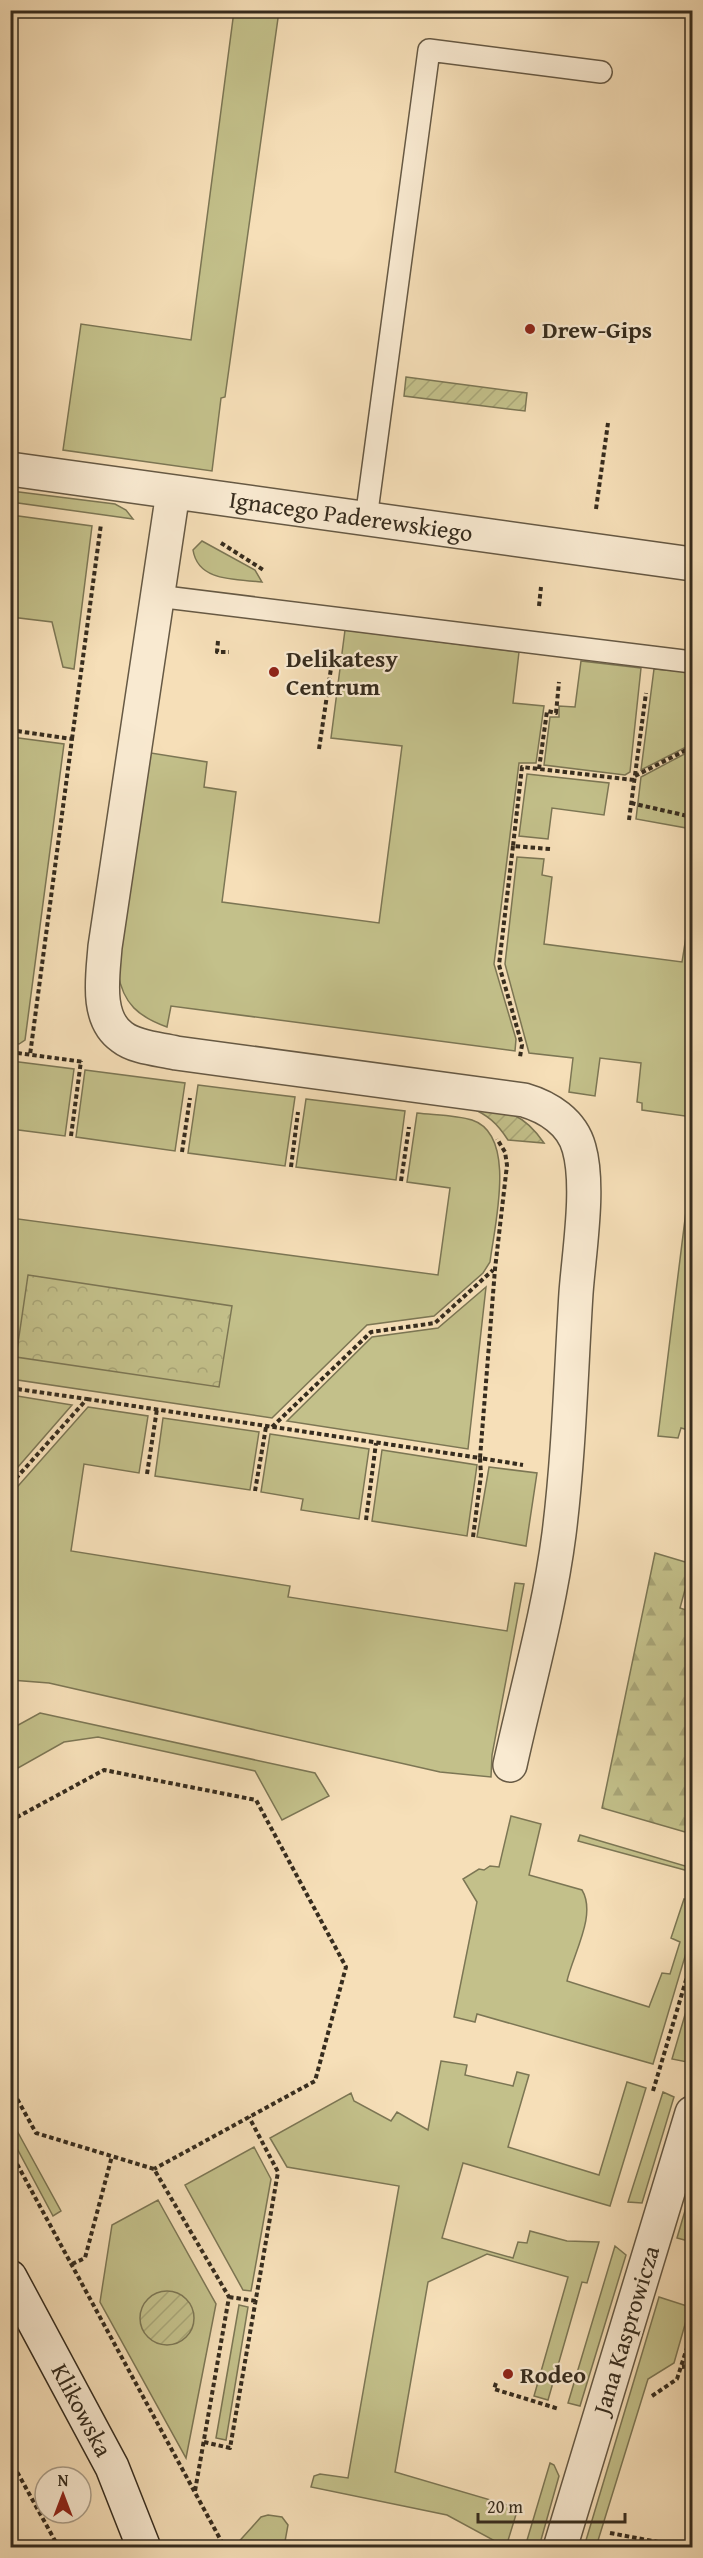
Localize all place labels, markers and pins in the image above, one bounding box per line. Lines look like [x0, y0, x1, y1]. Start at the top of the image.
place label: Drew-Gips [542, 312, 652, 347]
marker: Drew-Gips [523, 322, 537, 336]
place label: Delikatesy Centrum [286, 641, 398, 704]
marker: Delikatesy Centrum [267, 665, 281, 679]
place label: Rodeo [520, 2357, 586, 2392]
marker: Rodeo [501, 2367, 515, 2381]

